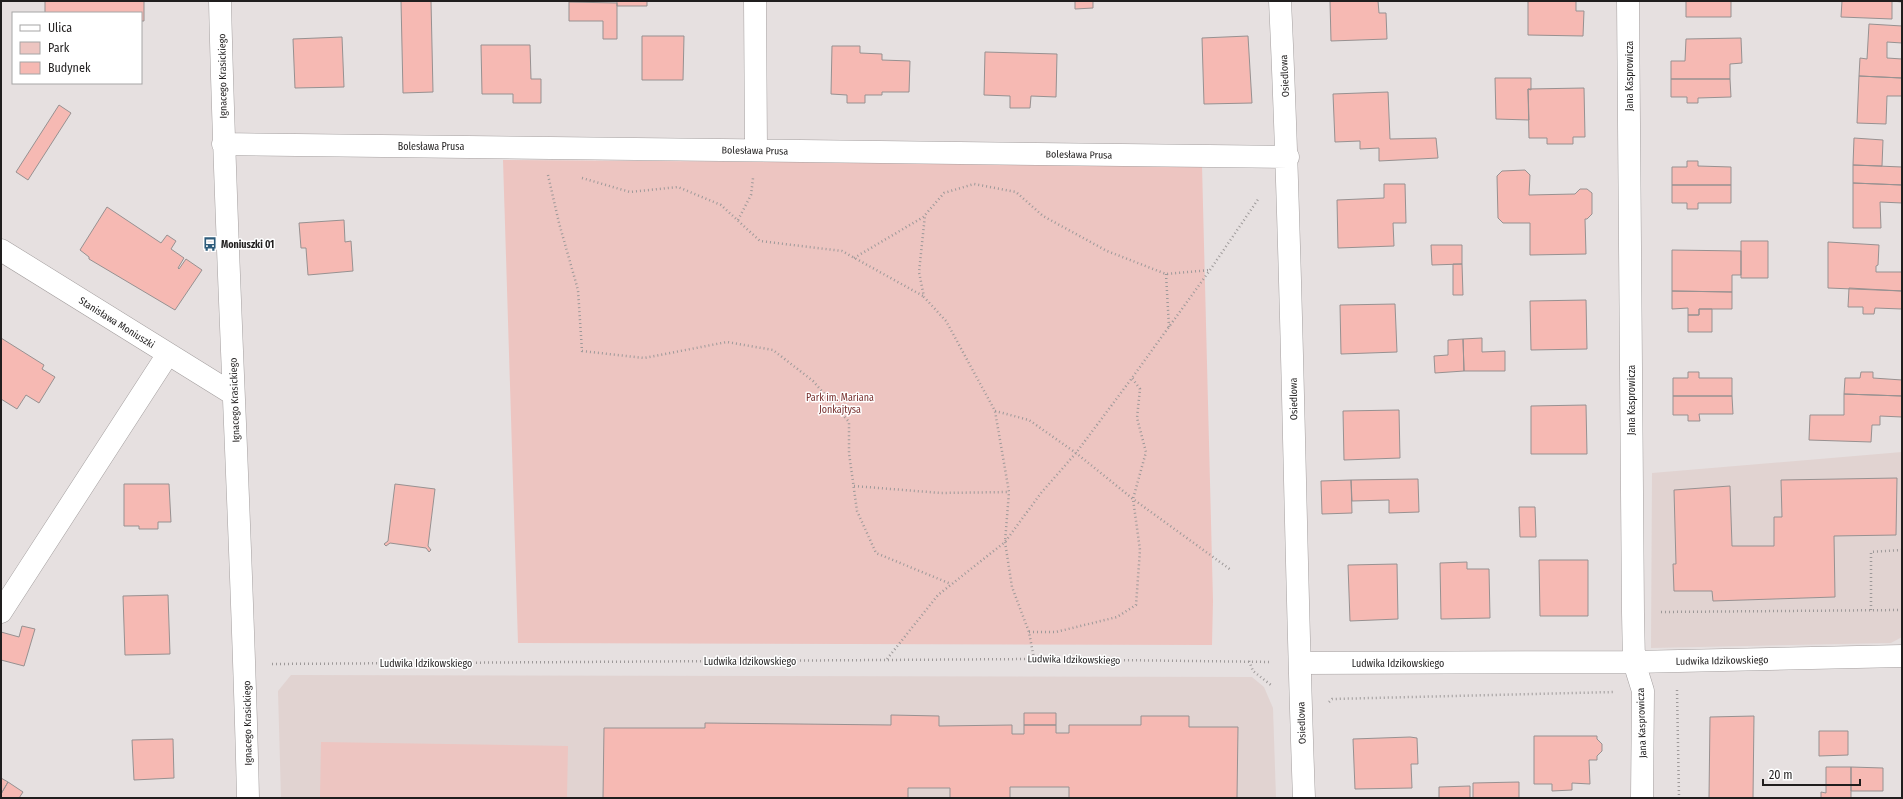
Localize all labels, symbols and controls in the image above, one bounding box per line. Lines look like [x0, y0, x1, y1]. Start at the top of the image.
legend [12, 12, 142, 84]
text: Ulica [48, 21, 72, 35]
street label: Ignacego Krasickiego [216, 33, 230, 119]
text: Park [48, 41, 70, 55]
street label: Jana Kasprowicza [1624, 41, 1636, 111]
street label: Osiedlowa [1278, 54, 1292, 98]
text: Budynek [48, 61, 91, 75]
street label: Bolesława Prusa [398, 141, 464, 153]
street label: Bolesława Prusa [722, 144, 788, 158]
street label: Bolesława Prusa [1046, 148, 1112, 162]
bus stop icon: Moniuszki 01 [202, 236, 218, 252]
place label: Moniuszki 01 [221, 239, 274, 251]
street label: Stanisława Moniuszki [76, 295, 157, 351]
street label: Ignacego Krasickiego [228, 357, 242, 443]
street label: Jana Kasprowicza [1626, 365, 1638, 435]
street label: Osiedlowa [1288, 378, 1300, 420]
park label: Park im. Mariana Jonkajtysa [806, 392, 874, 416]
street label: Ludwika Idzikowskiego [1028, 653, 1120, 667]
street label: Ludwika Idzikowskiego [1676, 654, 1768, 668]
street label: Ludwika Idzikowskiego [704, 656, 796, 668]
street label: Ludwika Idzikowskiego [380, 658, 472, 670]
street label: Ludwika Idzikowskiego [1352, 658, 1444, 670]
street label: Ignacego Krasickiego [241, 680, 255, 766]
street label: Jana Kasprowicza [1635, 688, 1649, 758]
street label: Osiedlowa [1295, 701, 1309, 744]
scale bar [1763, 761, 1860, 787]
text: 20 m [1769, 768, 1793, 782]

